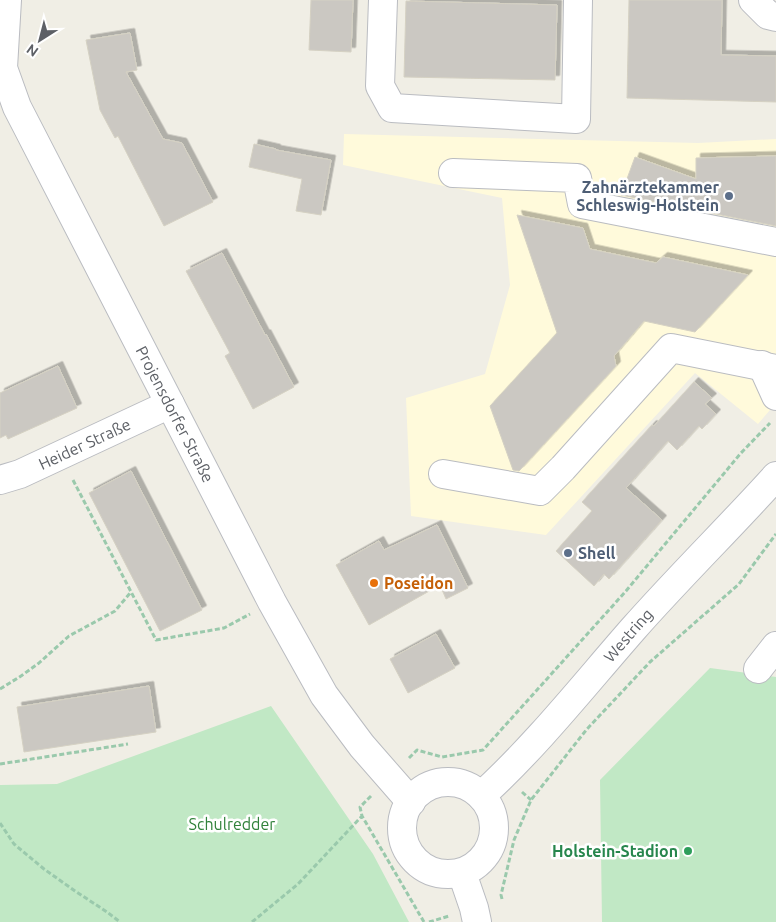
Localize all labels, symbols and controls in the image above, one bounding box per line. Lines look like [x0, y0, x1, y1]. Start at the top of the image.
north arrow [15, 15, 65, 65]
text: N [23, 41, 41, 60]
place label: Zahnärztekammer Schleswig-Holstein [576, 178, 719, 214]
marker: Zahnärztekammer Schleswig-Holstein [723, 190, 735, 202]
street label: Projensdorfer Straße [133, 343, 218, 485]
street label: Heider Straße [36, 415, 133, 473]
place label: Shell [578, 544, 616, 562]
marker: Shell [562, 547, 574, 559]
place label: Poseidon [384, 574, 453, 592]
marker: Poseidon [368, 577, 380, 589]
street label: Westring [600, 605, 656, 666]
park label: Schulredder [189, 815, 275, 833]
place label: Holstein-Stadion [552, 842, 678, 860]
marker: Holstein-Stadion [682, 845, 694, 857]

